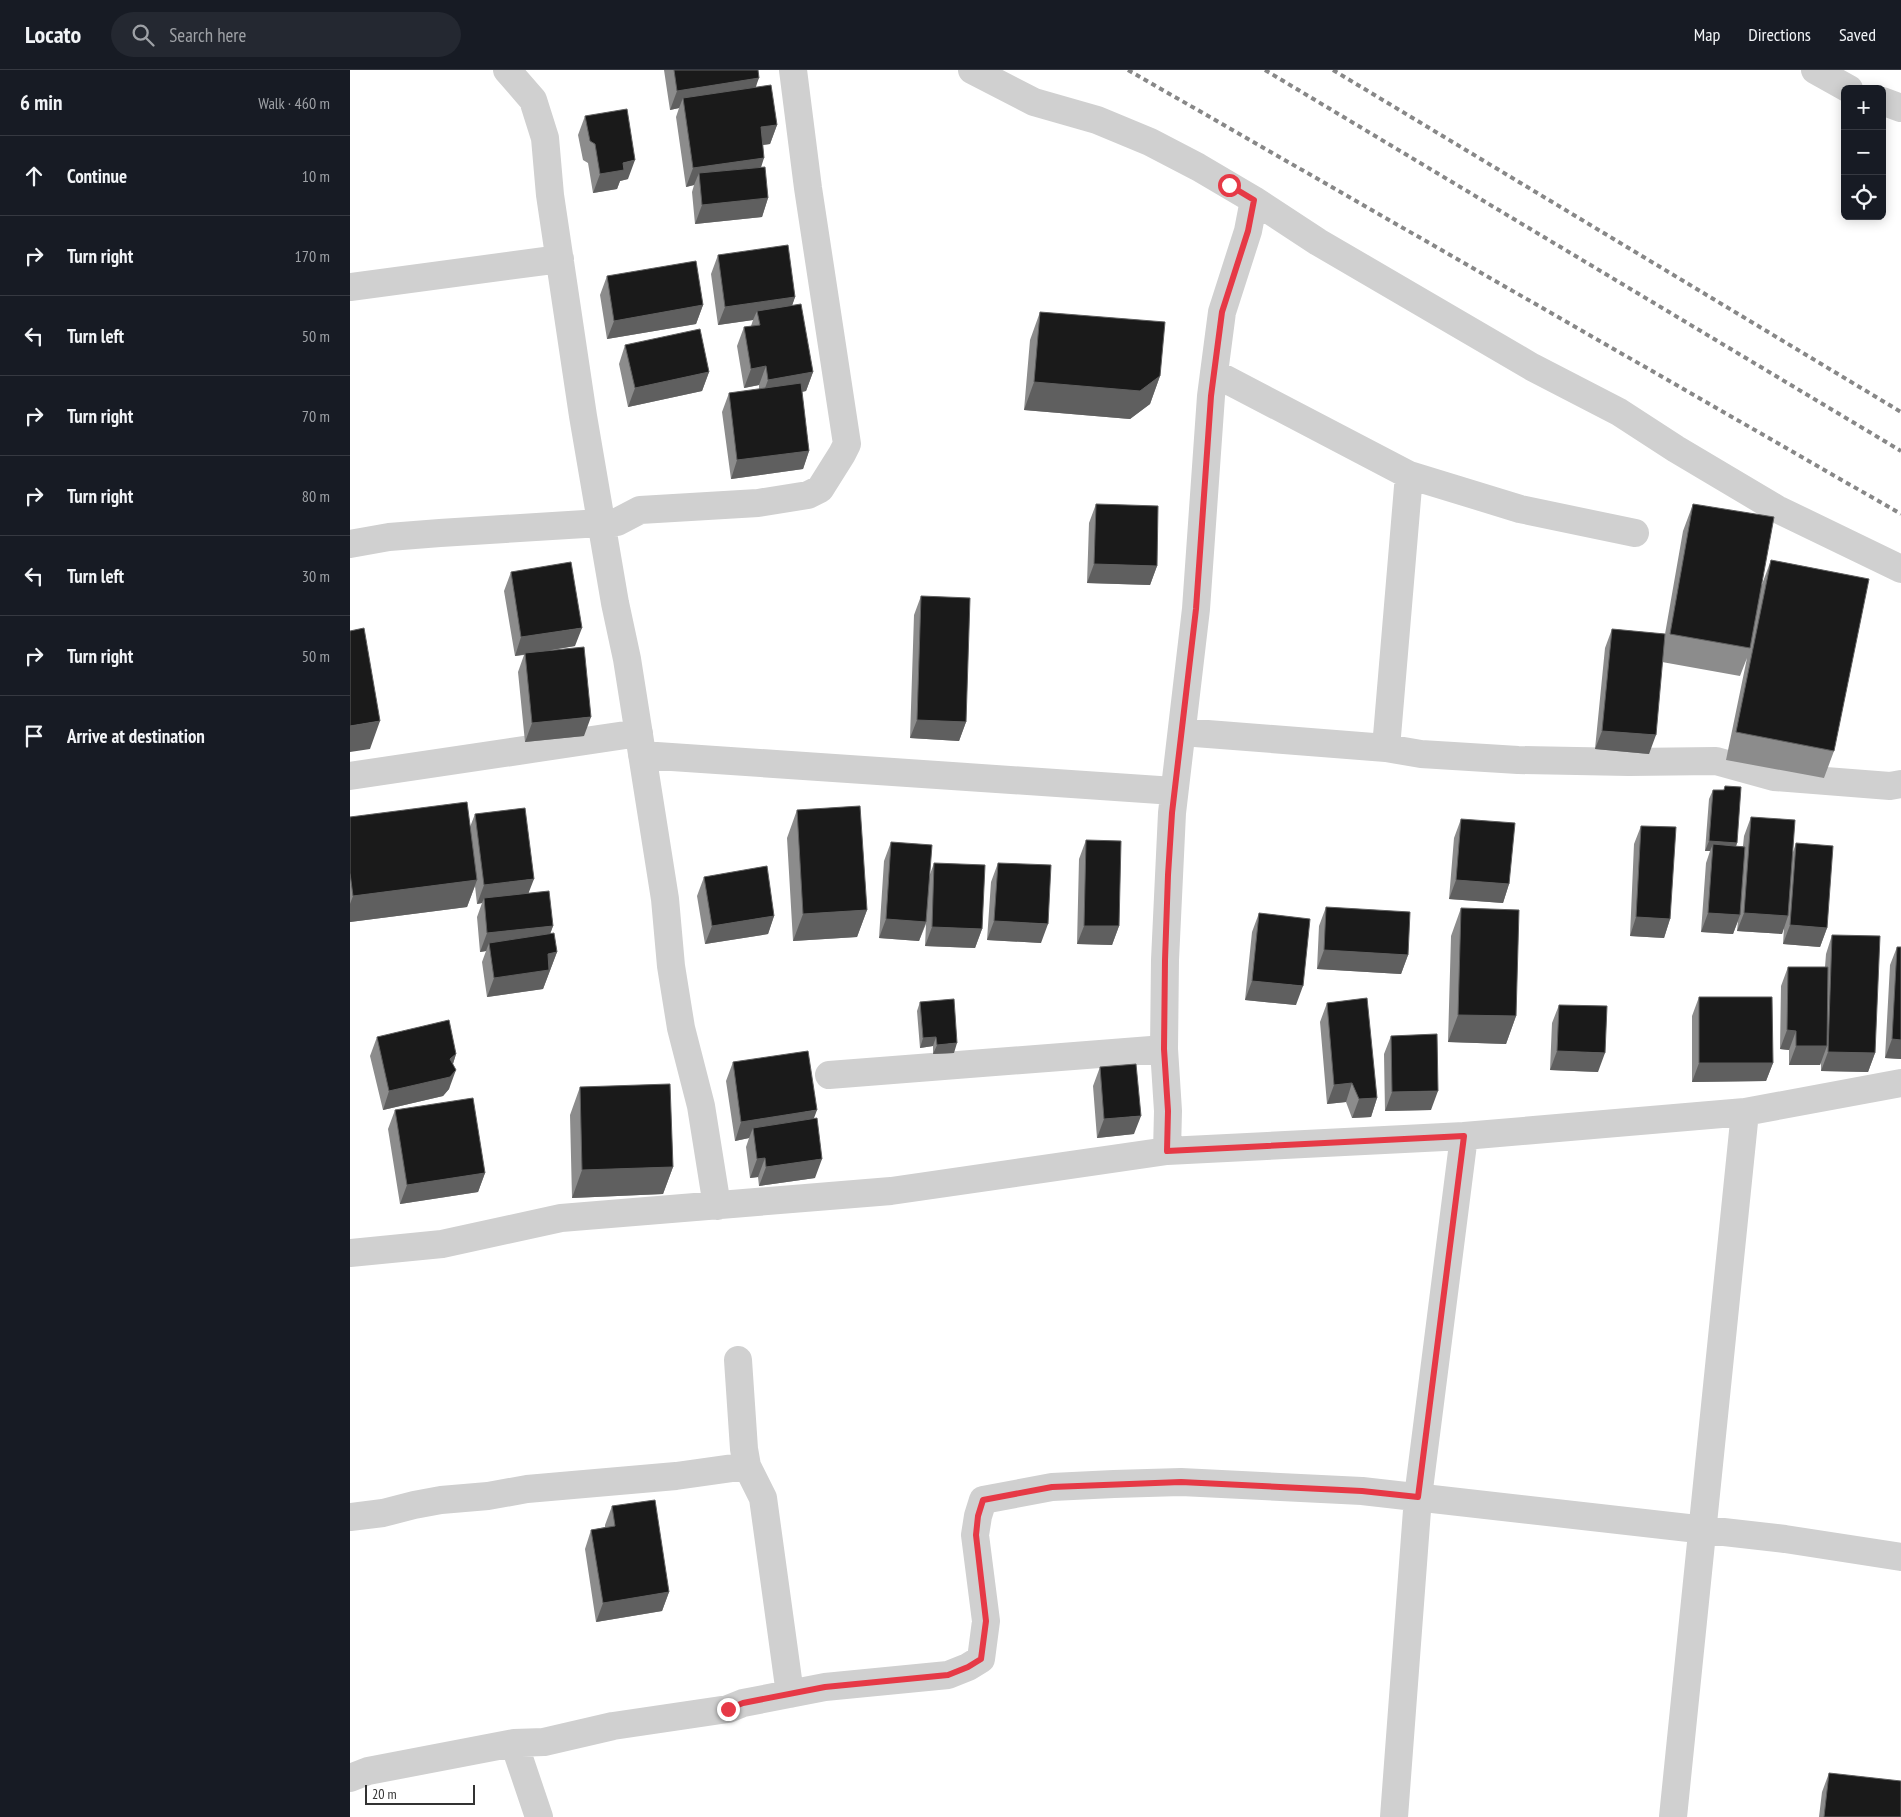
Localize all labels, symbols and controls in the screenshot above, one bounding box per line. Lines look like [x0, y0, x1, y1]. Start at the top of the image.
search box [111, 12, 461, 57]
text: Locato [25, 19, 81, 50]
icon: search [129, 21, 157, 49]
text: Search here [169, 23, 246, 47]
text: Map [1694, 23, 1720, 46]
text: Directions [1748, 23, 1811, 46]
text: Saved [1839, 23, 1876, 46]
map controls [1841, 85, 1886, 220]
button: + [1841, 85, 1886, 130]
text: 6 min [20, 89, 62, 116]
text: Walk · 460 m [258, 93, 330, 113]
button: − [1841, 130, 1886, 175]
icon: ahead [20, 162, 48, 190]
text: Continue [67, 164, 127, 188]
text: 10 m [302, 166, 330, 186]
route start [1218, 174, 1241, 197]
button: locate [1841, 175, 1886, 220]
icon: right [20, 242, 48, 270]
text: Turn right [67, 244, 133, 268]
text: 170 m [295, 246, 330, 266]
icon: left [20, 322, 48, 350]
text: Turn left [67, 324, 124, 348]
text: 50 m [302, 326, 330, 346]
icon: right [20, 402, 48, 430]
text: Turn right [67, 404, 133, 428]
text: 70 m [302, 406, 330, 426]
icon: right [20, 482, 48, 510]
text: Turn right [67, 484, 133, 508]
text: 80 m [302, 486, 330, 506]
icon: left [20, 562, 48, 590]
text: Turn left [67, 564, 124, 588]
text: 30 m [302, 566, 330, 586]
icon: right [20, 642, 48, 670]
text: Turn right [67, 644, 133, 668]
text: 50 m [302, 646, 330, 666]
icon: arrive [20, 722, 48, 750]
text: Arrive at destination [67, 724, 205, 748]
route end [717, 1698, 740, 1721]
scale bar [365, 1782, 475, 1805]
text: 20 m [372, 1785, 397, 1803]

